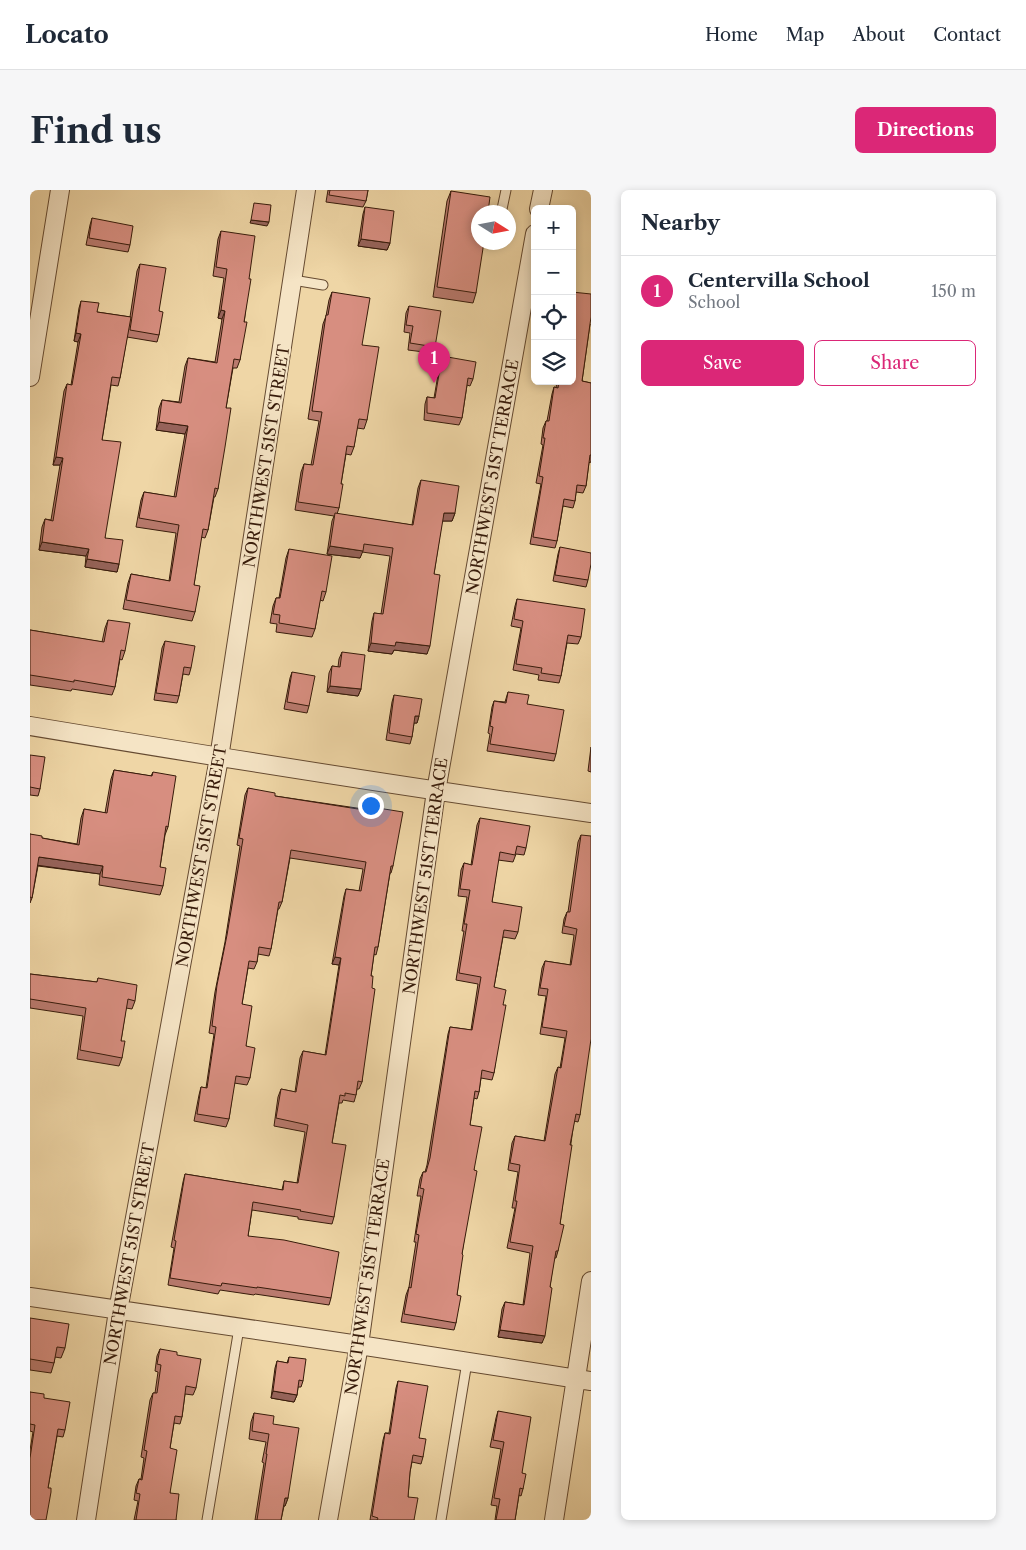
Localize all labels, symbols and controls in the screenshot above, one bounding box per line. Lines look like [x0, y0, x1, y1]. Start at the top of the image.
text: Locato [25, 20, 109, 49]
text: Home [705, 24, 758, 46]
text: Map [786, 24, 824, 46]
text: About [852, 24, 905, 46]
text: Contact [933, 24, 1001, 46]
button: Directions [855, 107, 996, 153]
text: Find us [30, 109, 162, 152]
north arrow [471, 205, 516, 250]
map controls [531, 205, 576, 385]
button: + [531, 205, 576, 250]
text: Nearby [641, 210, 720, 235]
button: − [531, 250, 576, 295]
text: Centervilla School [688, 269, 870, 292]
text: 1 [653, 281, 661, 301]
text: 150 m [931, 281, 976, 301]
text: School [688, 292, 740, 312]
button: locate [531, 295, 576, 340]
button: layers [531, 340, 576, 385]
button: Save [641, 340, 804, 386]
button: Share [814, 340, 976, 386]
pin: 1 [418, 342, 450, 383]
street label: NORTHWEST 51ST STREET [238, 343, 294, 569]
street label: NORTHWEST 51ST TERRACE [461, 358, 523, 596]
street label: NORTHWEST 51ST STREET [172, 743, 230, 969]
street label: NORTHWEST 51ST TERRACE [398, 756, 452, 996]
your location [358, 793, 384, 819]
street label: NORTHWEST 51ST STREET [100, 1141, 158, 1367]
street label: NORTHWEST 51ST TERRACE [340, 1157, 394, 1397]

